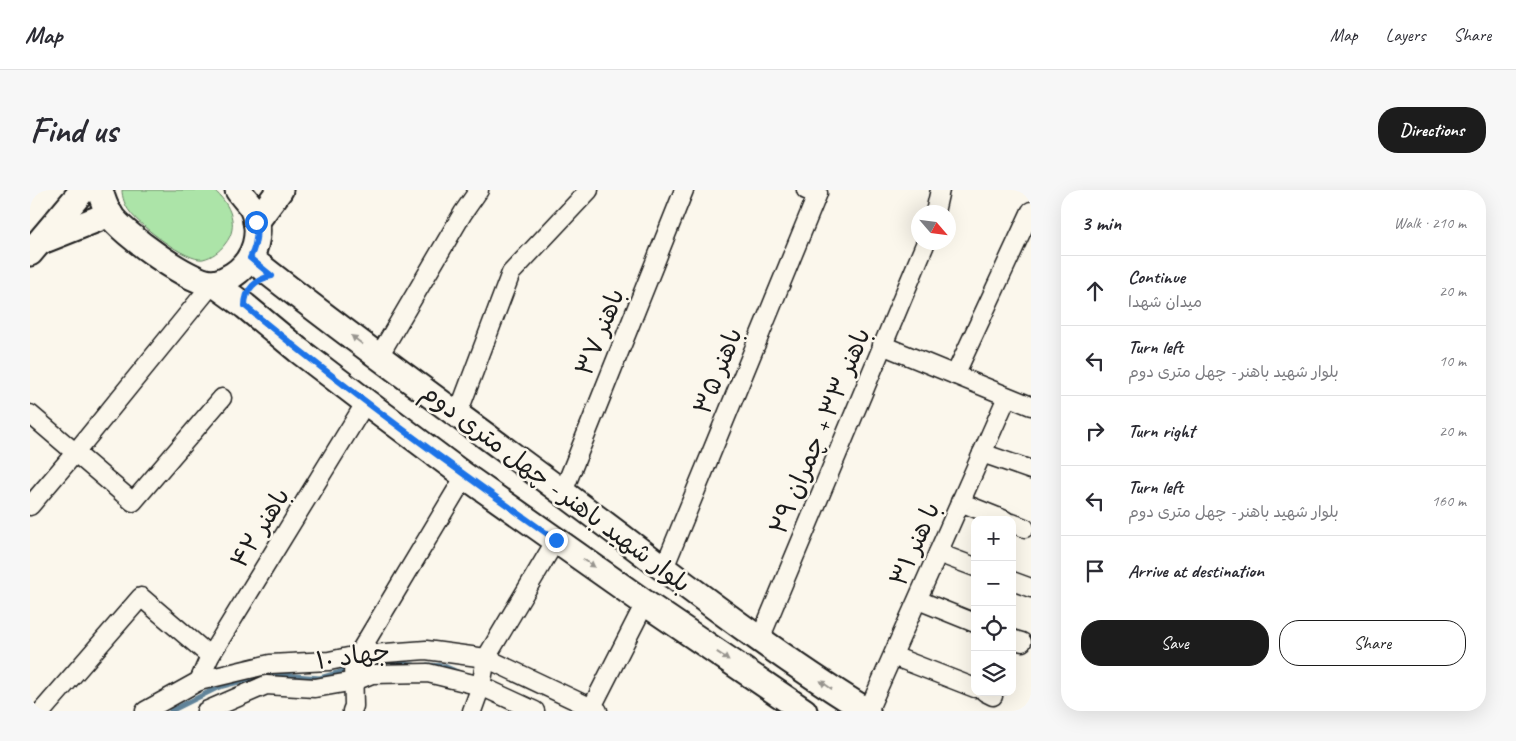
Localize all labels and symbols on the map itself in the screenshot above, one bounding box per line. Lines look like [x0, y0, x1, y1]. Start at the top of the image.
north arrow [911, 205, 956, 250]
route start [245, 211, 268, 234]
street label: باهنر ۳۷ [568, 284, 632, 380]
street label: باهنر ۳۵ [686, 323, 750, 419]
street label: باهنر ۳۳ + چمران ۲۹ [762, 323, 878, 539]
one-way arrow [351, 334, 364, 345]
street label: بلوار شهید باهنر - چهل متری دوم [413, 376, 697, 602]
street label: باهنر ۴۲ [223, 482, 297, 574]
street label: با هنر ۳۱ [882, 497, 948, 591]
route end [545, 529, 568, 552]
one-way arrow [582, 558, 596, 568]
street label: جهاد ۱۰ [314, 635, 392, 677]
one-way arrow [716, 651, 729, 661]
one-way arrow [819, 680, 833, 690]

